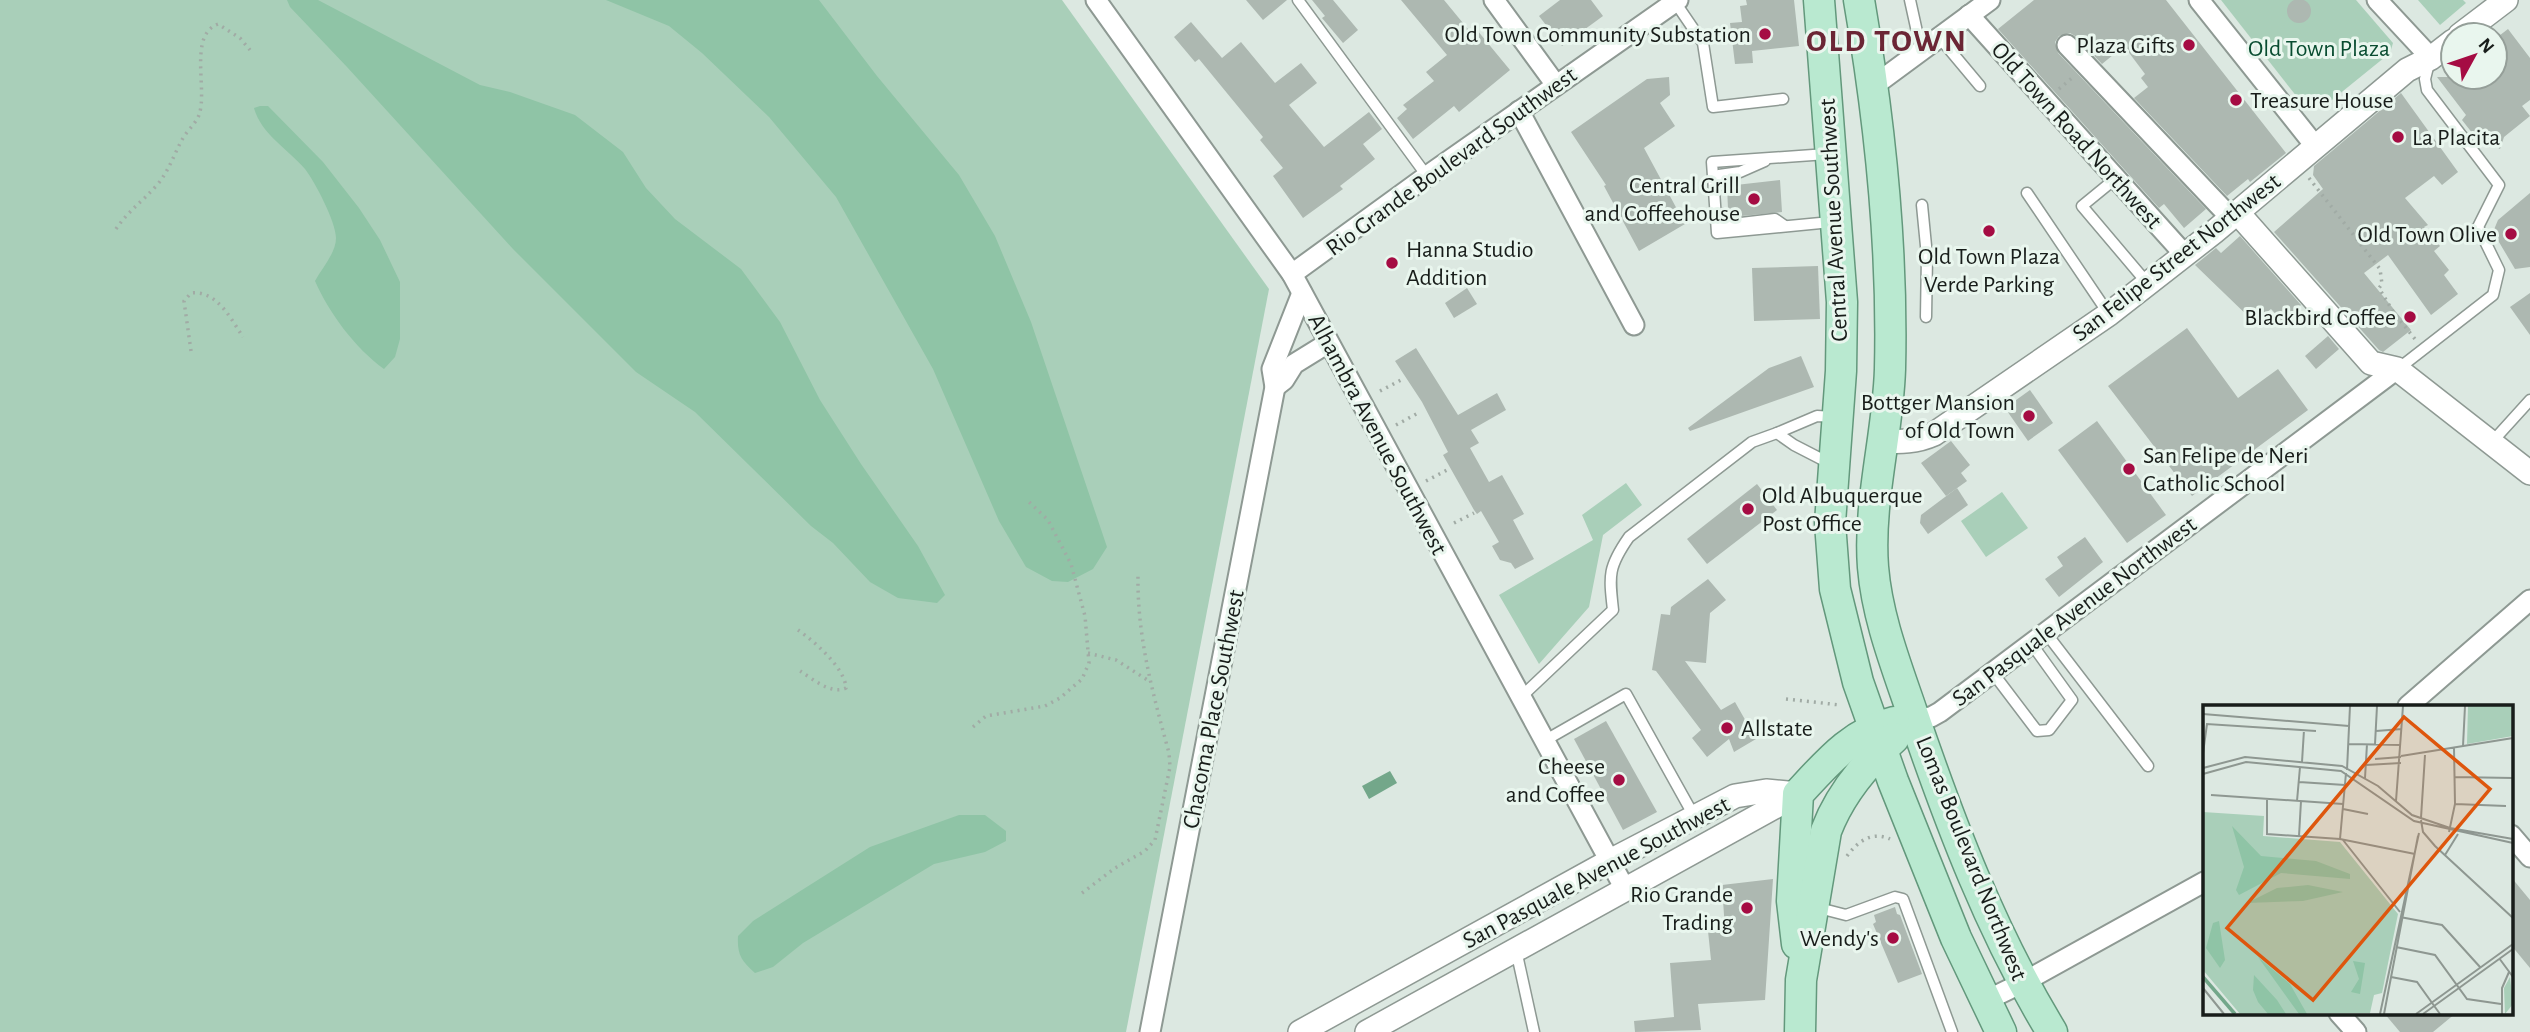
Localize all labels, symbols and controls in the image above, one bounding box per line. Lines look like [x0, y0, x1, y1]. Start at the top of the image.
north arrow [2439, 21, 2509, 91]
place label: Old Town Community Substation [1445, 23, 1751, 47]
district label: OLD TOWN [1806, 25, 1968, 57]
marker: Old Town Community Substation [1757, 26, 1773, 42]
place label: Plaza Gifts [2076, 34, 2175, 58]
text: N [2474, 35, 2497, 57]
marker: Plaza Gifts [2181, 37, 2197, 53]
park label: Old Town Plaza [2248, 37, 2390, 61]
street label: Old Town Road Northwest [1986, 38, 2166, 234]
street label: Rio Grande Boulevard Southwest [1322, 63, 1582, 261]
place label: Treasure House [2250, 89, 2394, 113]
marker: Treasure House [2228, 92, 2244, 108]
street label: Central Avenue Southwest [1816, 97, 1852, 342]
place label: La Placita [2412, 126, 2500, 150]
marker: La Placita [2390, 129, 2406, 145]
street label: San Felipe Street Northwest [2068, 169, 2285, 346]
place label: Central Grill and Coffeehouse [1584, 174, 1740, 226]
marker: Central Grill and Coffeehouse [1746, 191, 1762, 207]
marker: Old Town Plaza Verde Parking [1981, 223, 1997, 239]
place label: Old Town Olive [2357, 223, 2497, 247]
marker: Old Town Olive [2503, 226, 2519, 242]
place label: Hanna Studio Addition [1406, 238, 1534, 290]
place label: Old Town Plaza Verde Parking [1918, 245, 2060, 297]
marker: Hanna Studio Addition [1384, 255, 1400, 271]
place label: Blackbird Coffee [2244, 306, 2396, 330]
marker: Blackbird Coffee [2402, 309, 2418, 325]
street label: Alhambra Avenue Southwest [1303, 310, 1451, 559]
place label: Bottger Mansion of Old Town [1861, 391, 2015, 443]
marker: Bottger Mansion of Old Town [2021, 408, 2037, 424]
place label: San Felipe de Neri Catholic School [2143, 444, 2309, 496]
marker: San Felipe de Neri Catholic School [2121, 461, 2137, 477]
place label: Old Albuquerque Post Office [1762, 484, 1923, 536]
marker: Old Albuquerque Post Office [1740, 501, 1756, 517]
street label: San Pasquale Avenue Northwest [1948, 512, 2201, 711]
street label: Chacoma Place Southwest [1179, 587, 1249, 831]
inset map [2203, 705, 2512, 1014]
place label: Allstate [1741, 717, 1813, 741]
marker: Allstate [1719, 720, 1735, 736]
street label: Lomas Boulevard Northwest [1911, 733, 2031, 984]
place label: Cheese and Coffee [1506, 755, 1605, 807]
marker: Cheese and Coffee [1611, 772, 1627, 788]
street label: San Pasquale Avenue Southwest [1459, 792, 1734, 953]
place label: Rio Grande Trading [1630, 883, 1733, 935]
marker: Rio Grande Trading [1739, 900, 1755, 916]
place label: Wendy's [1800, 927, 1879, 951]
marker: Wendy's [1885, 930, 1901, 946]

